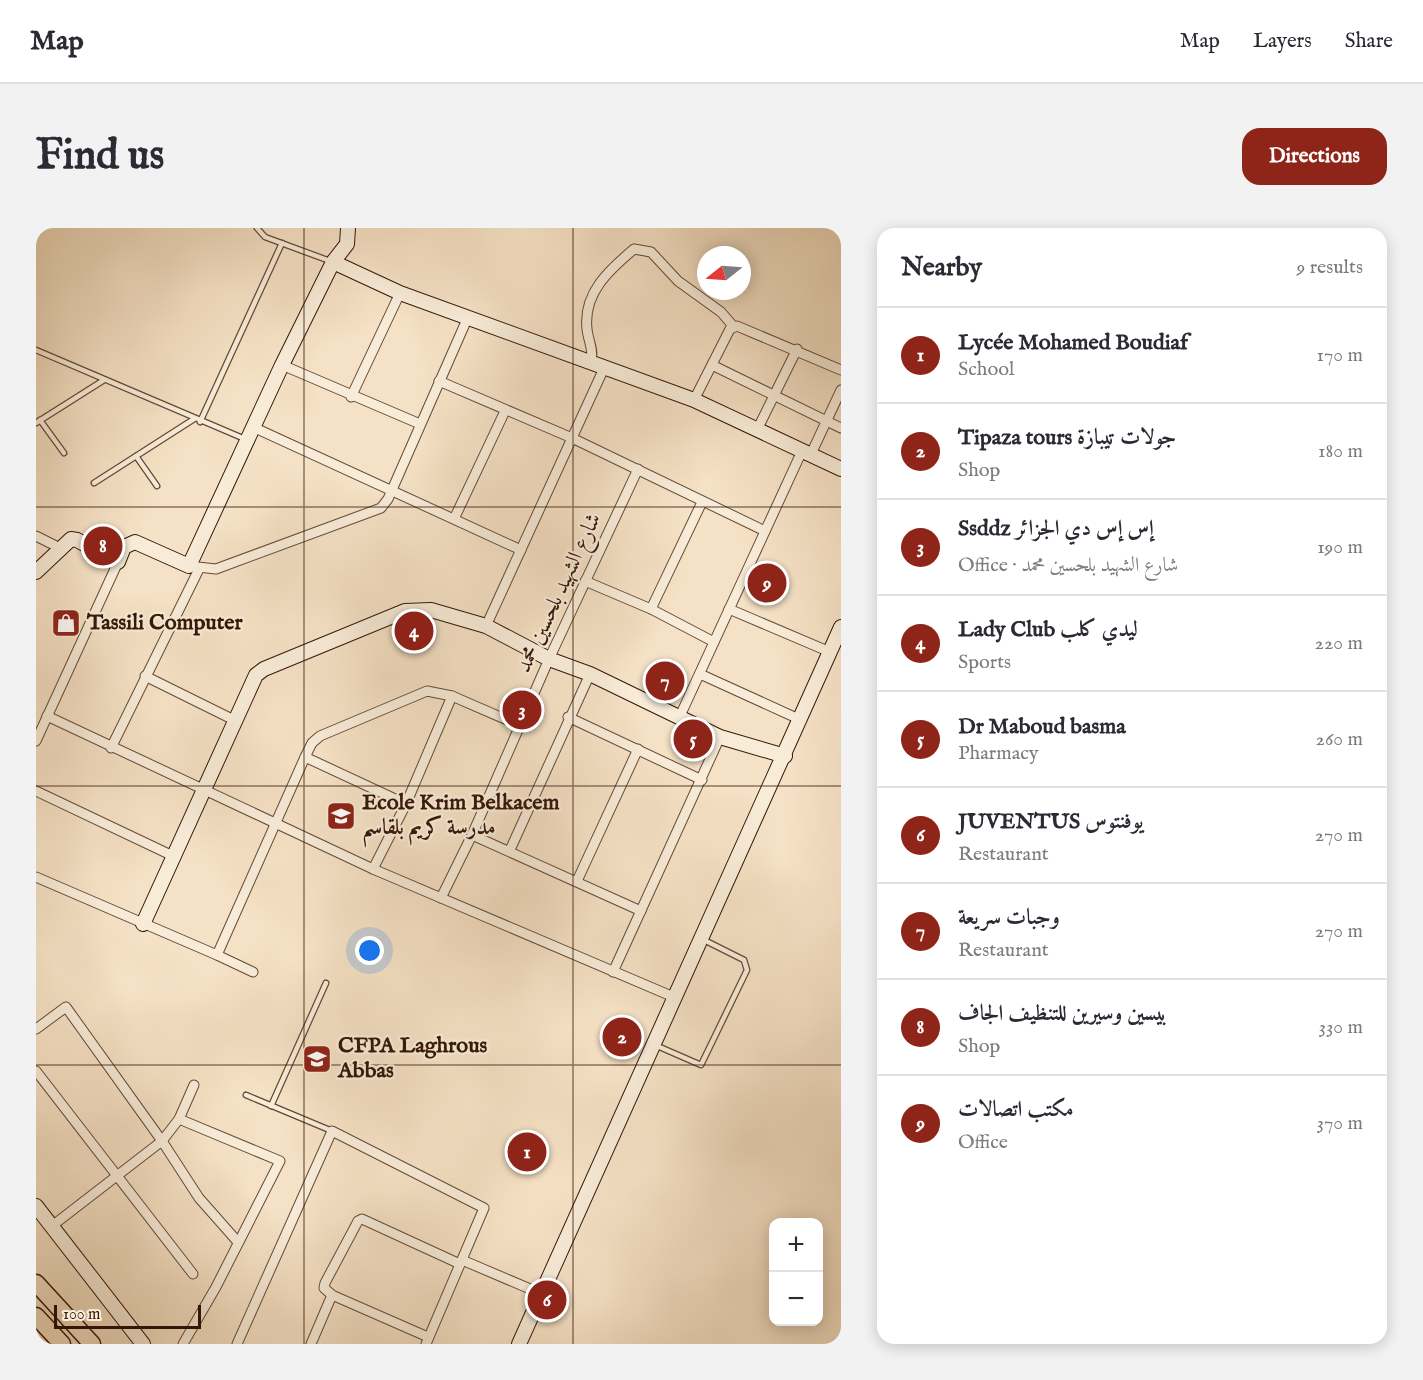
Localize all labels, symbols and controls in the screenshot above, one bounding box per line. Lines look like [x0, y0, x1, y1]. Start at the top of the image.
text: Map [30, 24, 84, 59]
text: Map [1180, 28, 1220, 55]
text: Layers [1253, 28, 1312, 55]
text: Share [1345, 28, 1393, 55]
button: Directions [1242, 128, 1387, 185]
text: Find us [36, 130, 164, 183]
north arrow [697, 246, 751, 300]
text: Nearby [901, 251, 982, 284]
text: 9 results [1297, 255, 1363, 280]
text: Lycée Mohamed Boudiaf [958, 329, 1188, 357]
text: 1 [917, 343, 924, 368]
text: 170 m [1317, 343, 1363, 368]
text: School [958, 357, 1014, 382]
text: Tipaza tours جولات تيبازة [958, 424, 1177, 452]
text: 2 [916, 439, 925, 464]
text: 180 m [1318, 439, 1363, 464]
text: Shop [958, 458, 1000, 483]
street label: شارع الشهيد بلحسين محمد [510, 509, 611, 679]
text: Ssddz إس إس دي الجزائر [958, 515, 1154, 543]
pin: 8 [84, 524, 122, 568]
text: 3 [917, 535, 924, 560]
text: 190 m [1317, 535, 1363, 560]
text: Office · شارع الشهيد بلحسين محمد [958, 553, 1178, 578]
pin: 9 [748, 560, 786, 606]
shop icon: Tassili Computer [50, 607, 82, 639]
pin: 4 [394, 608, 434, 654]
place label: Tassili Computer [86, 609, 243, 637]
text: Lady Club ليدي كلب [958, 616, 1138, 644]
text: 4 [916, 631, 925, 656]
text: 220 m [1315, 631, 1363, 656]
text: Sports [958, 650, 1011, 675]
pin: 7 [646, 658, 684, 704]
pin: 3 [502, 688, 542, 732]
text: Dr Maboud basma [958, 713, 1126, 741]
pin: 5 [674, 716, 712, 762]
text: 5 [917, 727, 924, 752]
text: 260 m [1316, 727, 1363, 752]
text: Pharmacy [958, 741, 1039, 766]
place label: Ecole Krim Belkacem مدرسة كريم بلقاسم [362, 789, 559, 848]
school or university icon: Ecole Krim Belkacem مدرسة كريم بلقاسم [325, 800, 357, 832]
text: JUVENTUS يوفنتوس [958, 808, 1143, 836]
text: 6 [916, 823, 925, 848]
text: 270 m [1315, 823, 1363, 848]
text: Restaurant [958, 842, 1049, 867]
text: وجبات سريعة [958, 904, 1060, 932]
text: 7 [916, 919, 925, 944]
text: 270 m [1315, 919, 1363, 944]
your location [355, 936, 384, 965]
text: Restaurant [958, 938, 1049, 963]
text: بيسين وسيرين للتنظيف الجاف [958, 1000, 1167, 1028]
pin: 2 [602, 1014, 642, 1060]
text: 8 [917, 1015, 924, 1040]
text: 330 m [1318, 1015, 1363, 1040]
place label: CFPA Laghrous Abbas [337, 1032, 488, 1085]
text: Shop [958, 1034, 1000, 1059]
school or university icon: CFPA Laghrous Abbas [301, 1043, 333, 1075]
text: مكتب اتصالات [958, 1096, 1073, 1124]
text: 9 [916, 1111, 925, 1136]
text: 370 m [1317, 1111, 1363, 1136]
pin: 1 [508, 1130, 546, 1174]
text: Office [958, 1130, 1008, 1155]
map controls [769, 1218, 823, 1326]
button: + [769, 1218, 823, 1272]
button: − [769, 1272, 823, 1326]
pin: 6 [528, 1278, 566, 1322]
scale bar [54, 1302, 201, 1330]
text: 100 m [63, 1305, 100, 1325]

